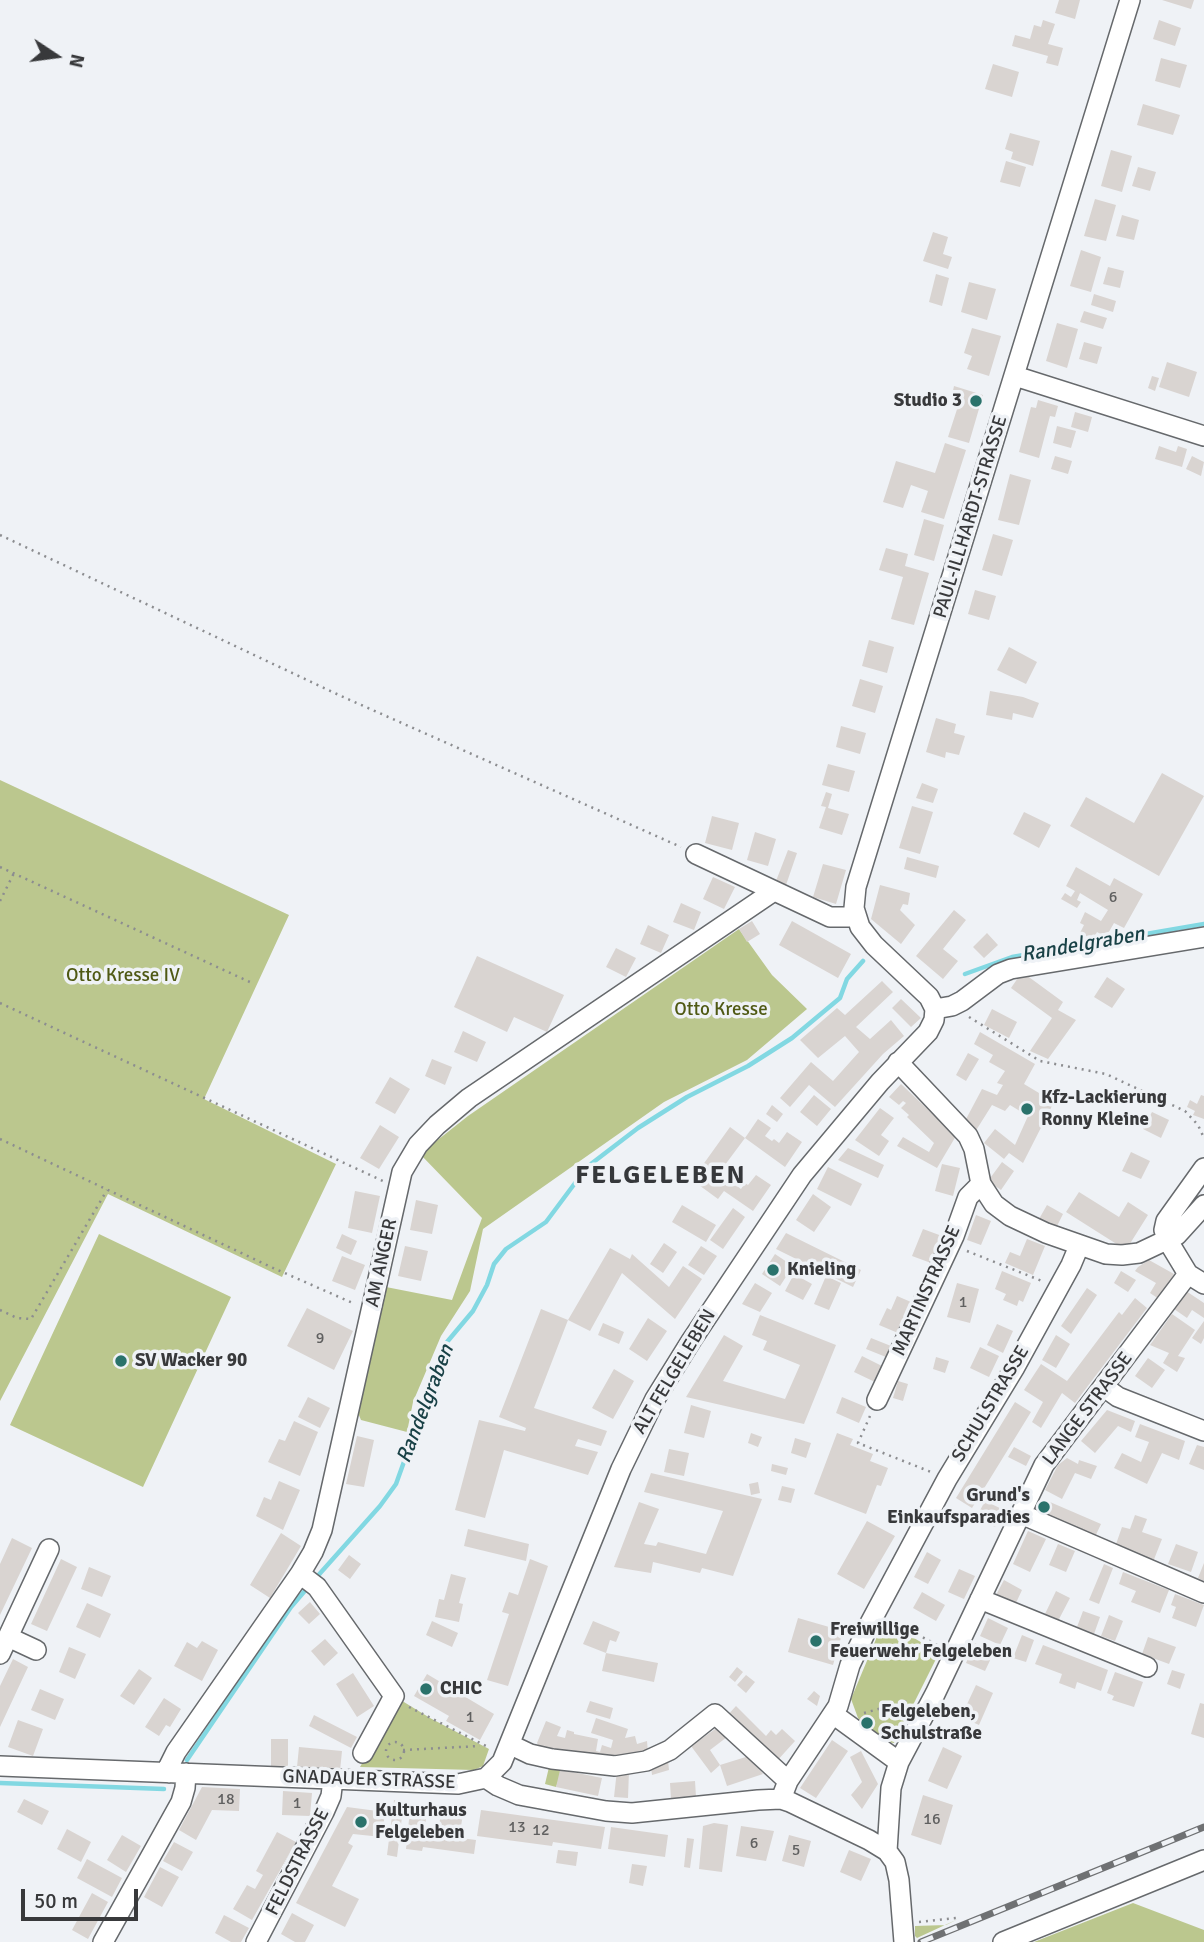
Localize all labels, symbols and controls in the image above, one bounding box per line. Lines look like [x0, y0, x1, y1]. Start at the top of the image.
north arrow [21, 21, 91, 91]
text: N [63, 52, 90, 70]
place label: Studio 3 [894, 390, 962, 412]
marker: Studio 3 [968, 393, 984, 409]
street label: PAUL-ILLHARDT-STRASSE [929, 413, 1013, 621]
house number: 6 [1109, 888, 1117, 908]
water label: Randelgraben [1019, 922, 1147, 968]
park label: Otto Kresse IV [66, 965, 180, 987]
park label: Otto Kresse [674, 999, 768, 1021]
place label: Kfz-Lackierung Ronny Kleine [1041, 1087, 1167, 1131]
marker: Kfz-Lackierung Ronny Kleine [1019, 1101, 1035, 1117]
district label: FELGELEBEN [577, 1160, 745, 1192]
street label: AM ANGER [361, 1217, 403, 1309]
street label: MARTINSTRASSE [888, 1222, 966, 1360]
place label: Knieling [787, 1259, 856, 1281]
marker: Knieling [765, 1262, 781, 1278]
house number: 1 [959, 1293, 967, 1313]
street label: ALT FELGELEBEN [629, 1305, 721, 1439]
house number: 9 [316, 1329, 324, 1349]
water label: Randelgraben [392, 1341, 460, 1467]
street label: SCHULSTRASSE [947, 1342, 1035, 1466]
street label: LANGE STRASSE [1038, 1348, 1138, 1470]
place label: SV Wacker 90 [135, 1350, 247, 1372]
marker: SV Wacker 90 [113, 1353, 129, 1369]
place label: Grund's Einkaufsparadies [887, 1485, 1030, 1529]
marker: Grund's Einkaufsparadies [1036, 1499, 1052, 1515]
place label: Freiwillige Feuerwehr Felgeleben [830, 1619, 1012, 1663]
marker: Freiwillige Feuerwehr Felgeleben [808, 1633, 824, 1649]
place label: CHIC [440, 1678, 482, 1700]
marker: CHIC [418, 1681, 434, 1697]
place label: Felgeleben, Schulstraße [881, 1701, 982, 1745]
house number: 1 [466, 1708, 474, 1728]
marker: Felgeleben, Schulstraße [859, 1715, 875, 1731]
street label: GNADAUER STRASSE [282, 1766, 456, 1794]
house number: 18 [217, 1790, 235, 1810]
house number: 1 [293, 1794, 301, 1814]
place label: Kulturhaus Felgeleben [375, 1800, 467, 1844]
street label: FELDSTRASSE [261, 1805, 335, 1919]
house number: 16 [923, 1810, 941, 1830]
marker: Kulturhaus Felgeleben [353, 1814, 369, 1830]
house number: 13 [508, 1818, 526, 1838]
house number: 12 [532, 1821, 550, 1841]
house number: 6 [750, 1834, 758, 1854]
house number: 5 [792, 1841, 800, 1861]
scale bar [24, 1876, 142, 1920]
text: 50 m [34, 1888, 78, 1914]

